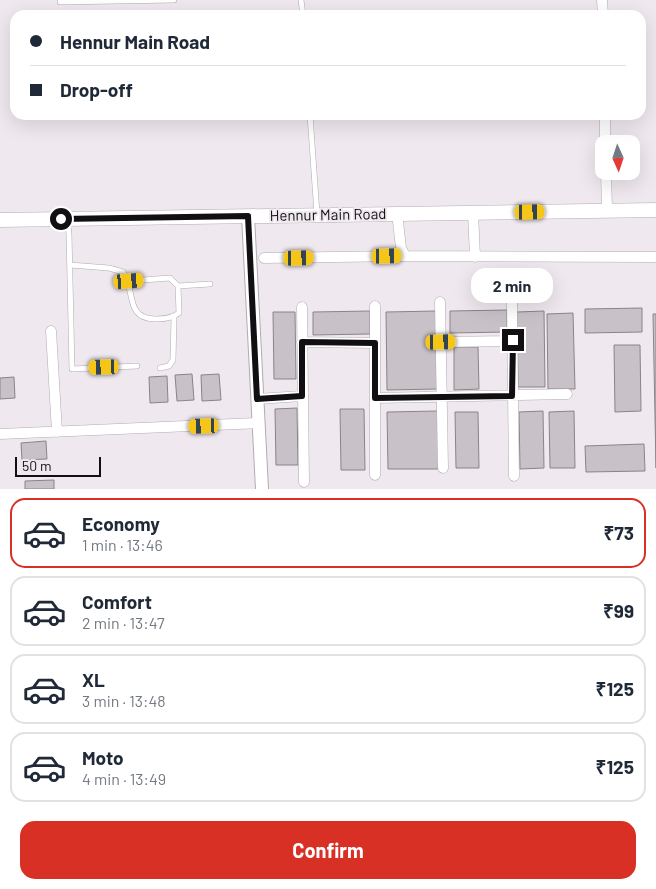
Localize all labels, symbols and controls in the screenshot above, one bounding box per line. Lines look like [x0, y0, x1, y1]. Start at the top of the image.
text: Hennur Main Road [60, 30, 210, 53]
text: Drop-off [60, 78, 133, 101]
north arrow [595, 135, 640, 180]
map controls [595, 135, 640, 180]
street label: Hennur Main Road [269, 204, 387, 224]
car [514, 204, 545, 220]
route start [50, 208, 72, 230]
car [371, 248, 402, 264]
car [283, 250, 314, 266]
callout: 2 min [472, 268, 554, 302]
car [113, 272, 144, 290]
text: 2 min [493, 276, 531, 295]
route end [502, 329, 524, 351]
car [425, 334, 456, 350]
car [88, 359, 119, 375]
car [188, 418, 219, 434]
scale bar [15, 454, 101, 477]
text: 50 m [22, 457, 51, 474]
icon: car [22, 511, 67, 556]
text: Economy [82, 512, 160, 535]
text: ₹73 [603, 521, 634, 544]
text: 1 min · 13:46 [82, 535, 163, 554]
icon: car [22, 589, 67, 634]
text: Comfort [82, 590, 152, 613]
text: ₹99 [603, 599, 634, 622]
text: 2 min · 13:47 [82, 613, 165, 632]
icon: car [22, 667, 67, 712]
text: XL [82, 668, 105, 691]
text: ₹125 [596, 677, 634, 700]
text: 3 min · 13:48 [82, 691, 166, 710]
icon: car [22, 745, 67, 790]
text: Moto [82, 746, 124, 769]
text: ₹125 [596, 755, 634, 778]
text: 4 min · 13:49 [82, 769, 166, 788]
button: Confirm [20, 821, 636, 879]

